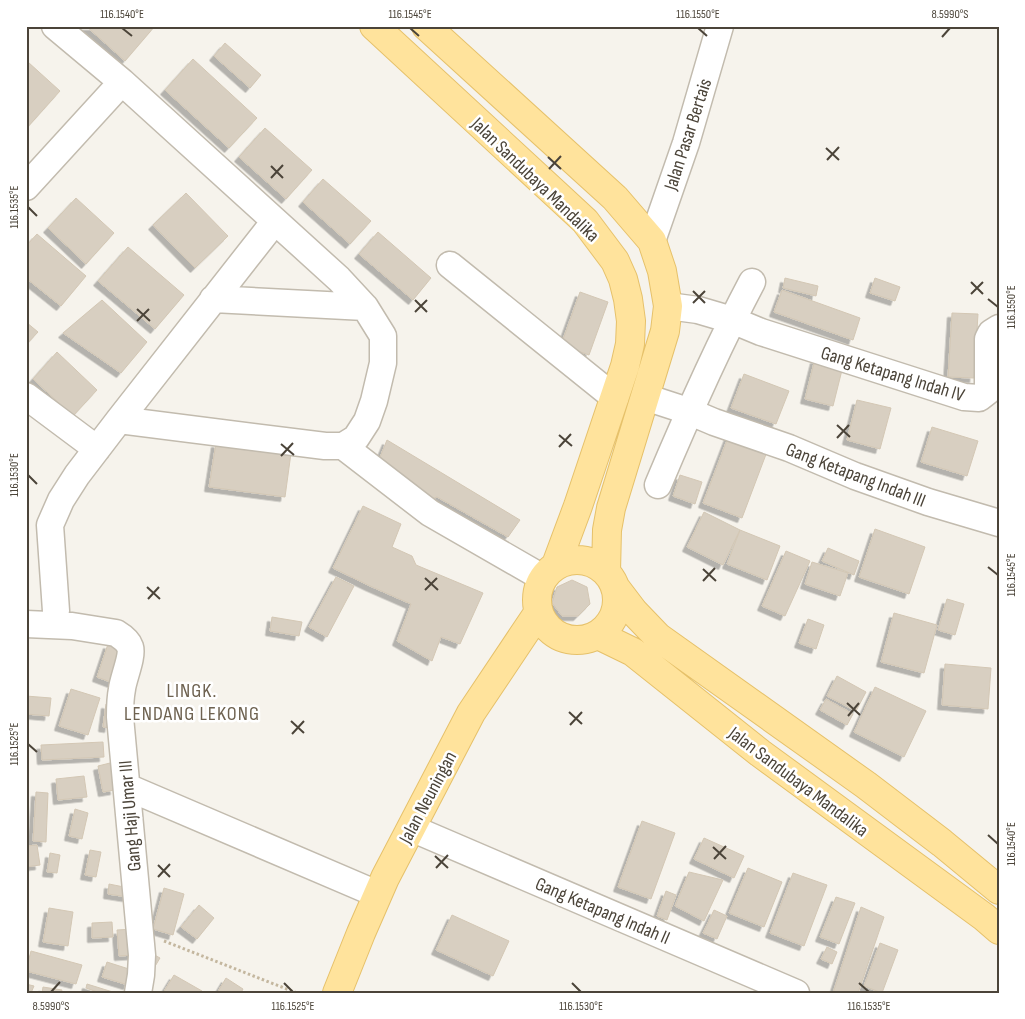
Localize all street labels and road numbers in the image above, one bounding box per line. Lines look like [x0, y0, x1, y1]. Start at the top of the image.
street label: Jalan Pasar Bertais [659, 76, 717, 194]
street label: Jalan Sandubaya Mandalika [465, 112, 604, 247]
street label: Gang Ketapang Indah IV [818, 342, 968, 407]
street label: Gang Ketapang Indah III [782, 438, 929, 513]
street label: Jalan Sandubaya Mandalika [723, 722, 873, 842]
street label: Jalan Neuningan [394, 748, 462, 849]
street label: Gang Haji Umar III [114, 759, 147, 872]
street label: Gang Ketapang Indah II [532, 873, 673, 950]

